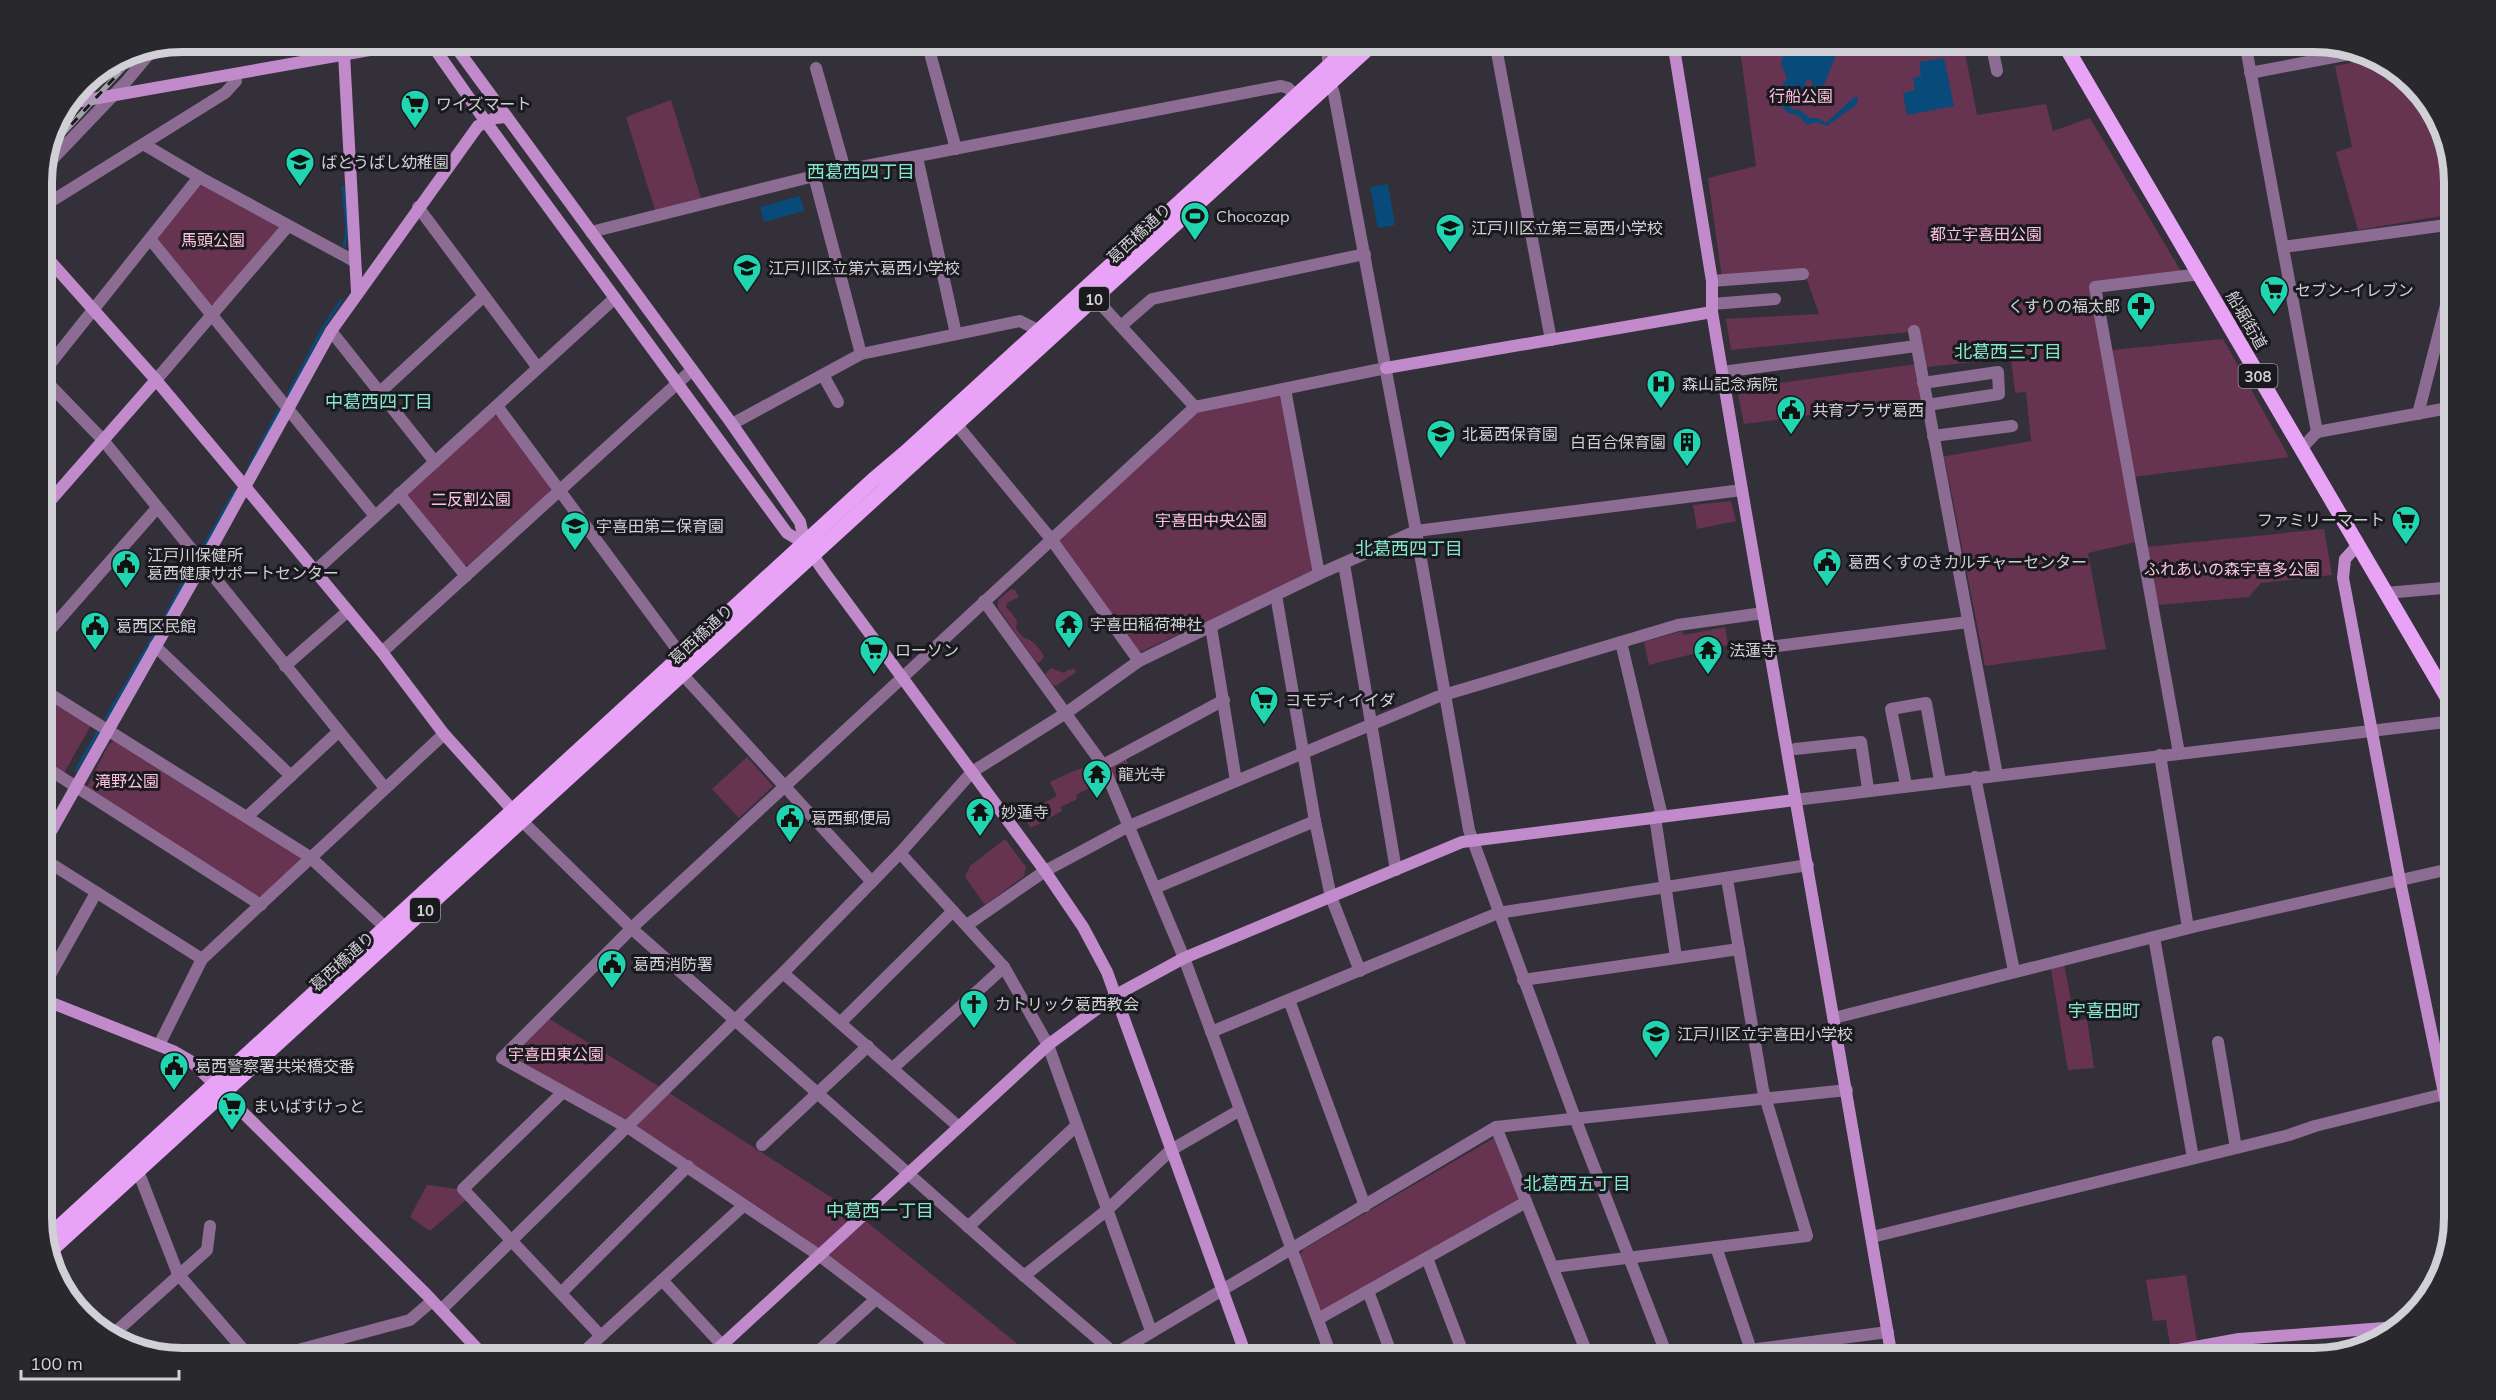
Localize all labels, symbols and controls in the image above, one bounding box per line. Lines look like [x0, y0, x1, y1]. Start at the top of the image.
park label: 行船公園 [1769, 86, 1833, 106]
supermarket icon: ワイズマート [399, 88, 431, 130]
place label: ワイズマート [436, 94, 532, 114]
school or university icon: ばとうばし幼稚園 [284, 146, 316, 188]
place label: ばとうばし幼稚園 [321, 152, 449, 172]
district label: 西葛西四丁目 [807, 160, 915, 183]
street label: 葛西橋通り [1103, 198, 1175, 268]
sports icon: Chocozap [1179, 200, 1211, 242]
place label: Chocozap [1216, 206, 1290, 226]
school or university icon: 江戸川区立第三葛西小学校 [1434, 212, 1466, 254]
place label: 江戸川区立第三葛西小学校 [1471, 218, 1663, 238]
park label: 都立宇喜田公園 [1930, 224, 2042, 244]
park label: 馬頭公園 [181, 230, 245, 250]
school or university icon: 江戸川区立第六葛西小学校 [731, 252, 763, 294]
place label: 江戸川区立第六葛西小学校 [768, 258, 960, 278]
supermarket icon: セブン-イレブン [2258, 274, 2290, 316]
place label: セブン-イレブン [2295, 280, 2414, 300]
road number: 10 [1079, 287, 1109, 311]
street label: 船堀街道 [2222, 287, 2272, 353]
pharmacy icon: くすりの福太郎 [2125, 290, 2157, 332]
place label: くすりの福太郎 [2008, 296, 2120, 316]
district label: 北葛西三丁目 [1954, 340, 2062, 363]
road number: 308 [2238, 364, 2278, 388]
hospital icon: 森山記念病院 [1645, 368, 1677, 410]
place label: 森山記念病院 [1682, 374, 1778, 394]
district label: 中葛西四丁目 [325, 390, 433, 413]
public building icon: 共育プラザ葛西 [1775, 394, 1807, 436]
place label: 共育プラザ葛西 [1812, 400, 1924, 420]
school or university icon: 北葛西保育園 [1425, 418, 1457, 460]
place label: 北葛西保育園 [1462, 424, 1558, 444]
building icon: 白百合保育園 [1671, 426, 1703, 468]
place label: 白百合保育園 [1570, 432, 1666, 452]
park label: 二反割公園 [431, 489, 511, 509]
supermarket icon: ファミリーマート [2390, 504, 2422, 546]
school or university icon: 宇喜田第二保育園 [559, 510, 591, 552]
park label: 宇喜田中央公園 [1155, 510, 1267, 530]
place label: ファミリーマート [2257, 510, 2385, 530]
place label: 宇喜田第二保育園 [596, 516, 724, 536]
district label: 北葛西四丁目 [1355, 537, 1463, 560]
place label: 江戸川保健所 葛西健康サポートセンター [147, 545, 339, 583]
public building icon: 葛西くすのきカルチャーセンター [1811, 546, 1843, 588]
public building icon: 江戸川保健所 葛西健康サポートセンター [110, 548, 142, 590]
place label: 葛西くすのきカルチャーセンター [1848, 552, 2087, 572]
park label: ふれあいの森宇喜多公園 [2144, 559, 2320, 579]
street label: 葛西橋通り [665, 599, 737, 669]
temple icon: 宇喜田稲荷神社 [1053, 608, 1085, 650]
public building icon: 葛西区民館 [79, 610, 111, 652]
place label: 宇喜田稲荷神社 [1090, 614, 1202, 634]
place label: 葛西区民館 [116, 616, 196, 636]
supermarket icon: ローソン [858, 634, 890, 676]
temple icon: 法蓮寺 [1692, 634, 1724, 676]
place label: ローソン [895, 640, 959, 660]
place label: 法蓮寺 [1729, 640, 1777, 660]
supermarket icon: コモディイイダ [1248, 684, 1280, 726]
place label: コモディイイダ [1285, 690, 1395, 710]
temple icon: 龍光寺 [1081, 758, 1113, 800]
place label: 龍光寺 [1118, 764, 1166, 784]
park label: 滝野公園 [95, 771, 159, 791]
temple icon: 妙蓮寺 [964, 796, 996, 838]
public building icon: 葛西郵便局 [774, 802, 806, 844]
place label: 妙蓮寺 [1001, 802, 1049, 822]
place label: 葛西郵便局 [811, 808, 891, 828]
road number: 10 [410, 898, 440, 922]
street label: 葛西橋通り [306, 927, 378, 995]
public building icon: 葛西消防署 [596, 948, 628, 990]
place label: 葛西消防署 [633, 954, 713, 974]
church icon: カトリック葛西教会 [958, 988, 990, 1030]
place label: カトリック葛西教会 [995, 994, 1139, 1014]
district label: 宇喜田町 [2068, 999, 2140, 1022]
school or university icon: 江戸川区立宇喜田小学校 [1640, 1018, 1672, 1060]
place label: 江戸川区立宇喜田小学校 [1677, 1024, 1853, 1044]
park label: 宇喜田東公園 [508, 1044, 604, 1064]
public building icon: 葛西警察署共栄橋交番 [158, 1050, 190, 1092]
place label: 葛西警察署共栄橋交番 [195, 1056, 355, 1076]
supermarket icon: まいばすけっと [216, 1090, 248, 1132]
place label: まいばすけっと [253, 1096, 365, 1116]
district label: 北葛西五丁目 [1523, 1172, 1631, 1195]
district label: 中葛西一丁目 [826, 1199, 934, 1222]
scale bar [21, 1343, 178, 1381]
text: 100 m [30, 1352, 83, 1375]

